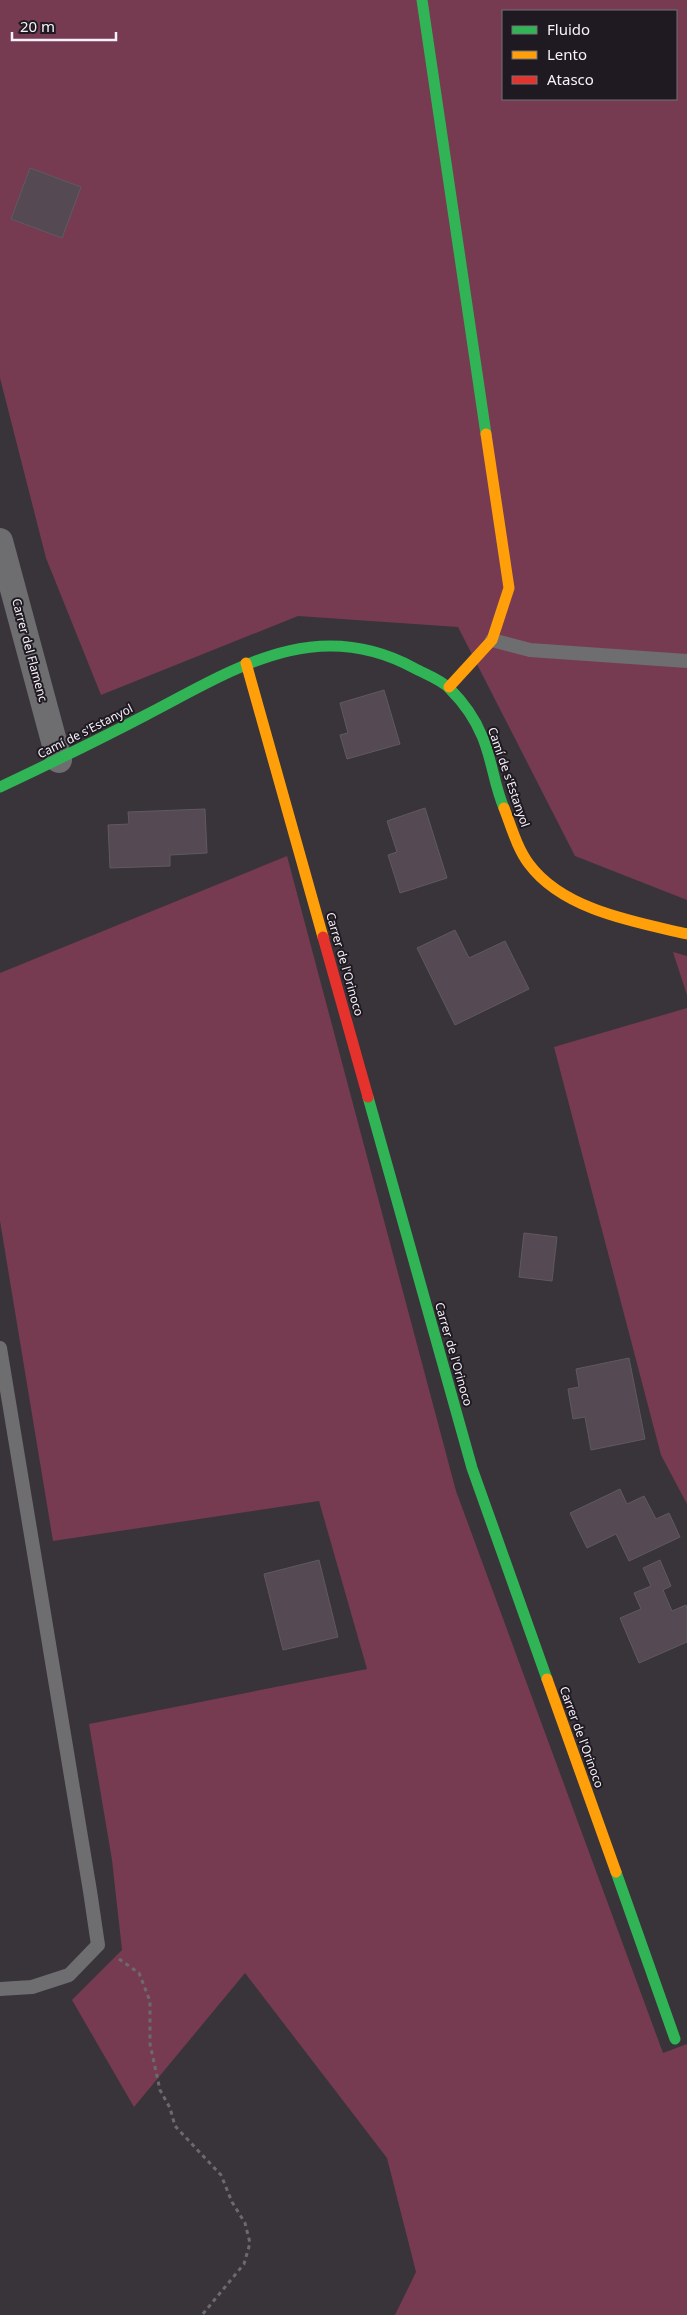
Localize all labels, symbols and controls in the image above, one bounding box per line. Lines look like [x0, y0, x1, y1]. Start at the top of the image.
scale bar [12, 10, 116, 42]
legend [502, 10, 677, 100]
text: 20 m [20, 16, 55, 36]
text: Fluido [547, 19, 590, 39]
text: Lento [547, 44, 587, 64]
text: Atasco [547, 69, 594, 89]
street label: Carrer del Flamenc [8, 596, 52, 704]
street label: Camí de s'Estanyol [34, 700, 136, 762]
street label: Camí de s'Estanyol [484, 725, 534, 829]
street label: Carrer de l'Orinoco [322, 910, 368, 1018]
street label: Carrer de l'Orinoco [431, 1300, 477, 1408]
street label: Carrer de l'Orinoco [556, 1684, 608, 1790]

